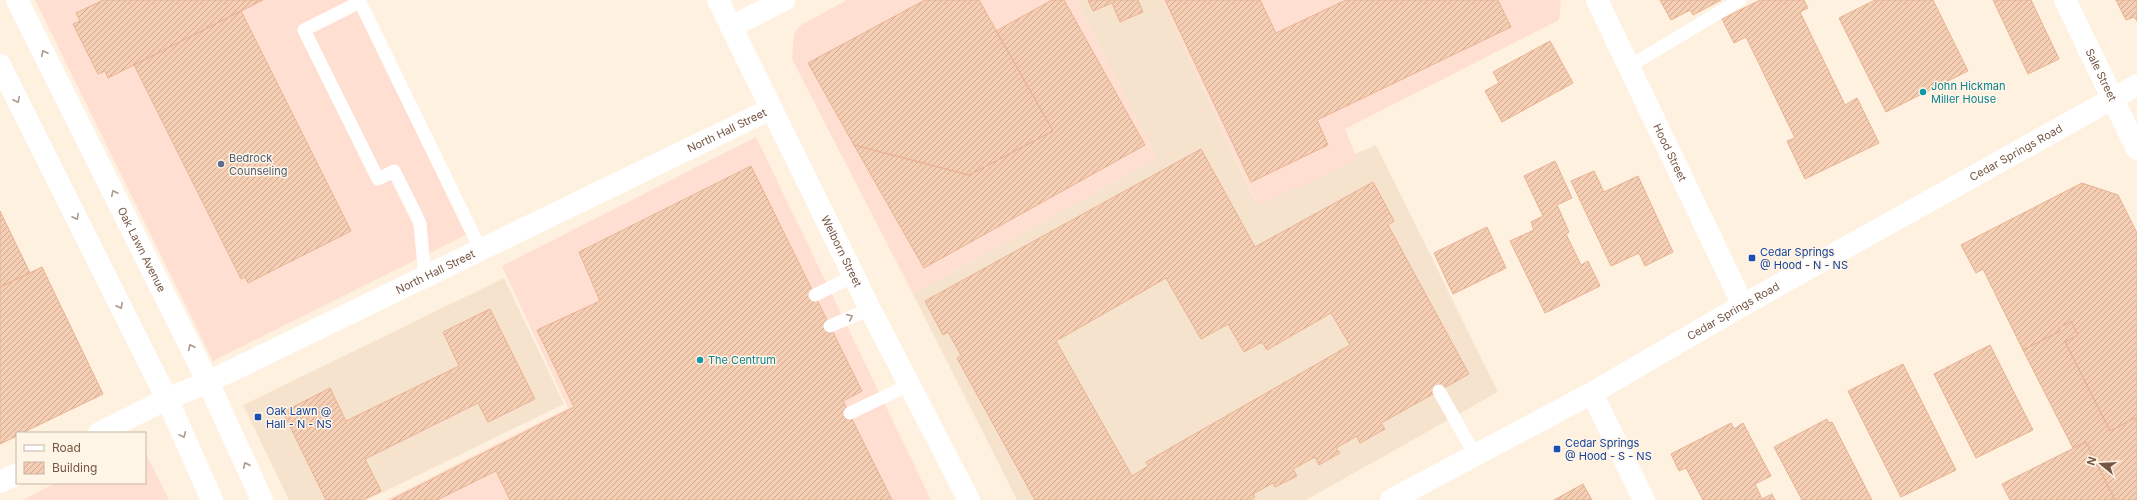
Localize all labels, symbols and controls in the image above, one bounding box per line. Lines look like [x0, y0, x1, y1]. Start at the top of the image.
street label: Sale Street [2083, 46, 2120, 104]
one-way arrow [41, 49, 49, 57]
place label: John Hickman Miller House [1931, 79, 2005, 106]
marker: John Hickman Miller House [1918, 87, 1928, 97]
one-way arrow [13, 96, 20, 104]
street label: North Hall Street [685, 105, 769, 156]
street label: Hood Street [1650, 121, 1690, 184]
street label: Cedar Springs Road [1967, 121, 2065, 184]
place label: Bedrock Counseling [229, 151, 287, 178]
marker: Bedrock Counseling [216, 159, 226, 169]
one-way arrow [111, 190, 119, 197]
street label: Oak Lawn Avenue [115, 205, 169, 294]
one-way arrow [71, 212, 78, 220]
street label: Welborn Street [818, 213, 865, 290]
place label: Cedar Springs @ Hood - N - NS [1760, 245, 1848, 272]
street label: North Hall Street [393, 246, 478, 297]
marker: Cedar Springs @ Hood - N - NS [1747, 253, 1757, 263]
street label: Cedar Springs Road [1685, 279, 1782, 343]
one-way arrow [115, 301, 123, 309]
one-way arrow [847, 314, 854, 322]
one-way arrow [188, 344, 196, 351]
place label: The Centrum [708, 353, 776, 367]
marker: The Centrum [695, 355, 705, 365]
place label: Oak Lawn @ Hall - N - NS [266, 404, 332, 431]
marker: Oak Lawn @ Hall - N - NS [253, 412, 263, 422]
one-way arrow [178, 431, 186, 438]
legend [16, 432, 146, 484]
place label: Cedar Springs @ Hood - S - NS [1565, 436, 1652, 463]
text: Road [52, 440, 81, 455]
marker: Cedar Springs @ Hood - S - NS [1552, 444, 1562, 454]
north arrow [2081, 444, 2121, 484]
text: N [2084, 455, 2099, 467]
text: Building [52, 460, 97, 475]
one-way arrow [243, 461, 251, 469]

